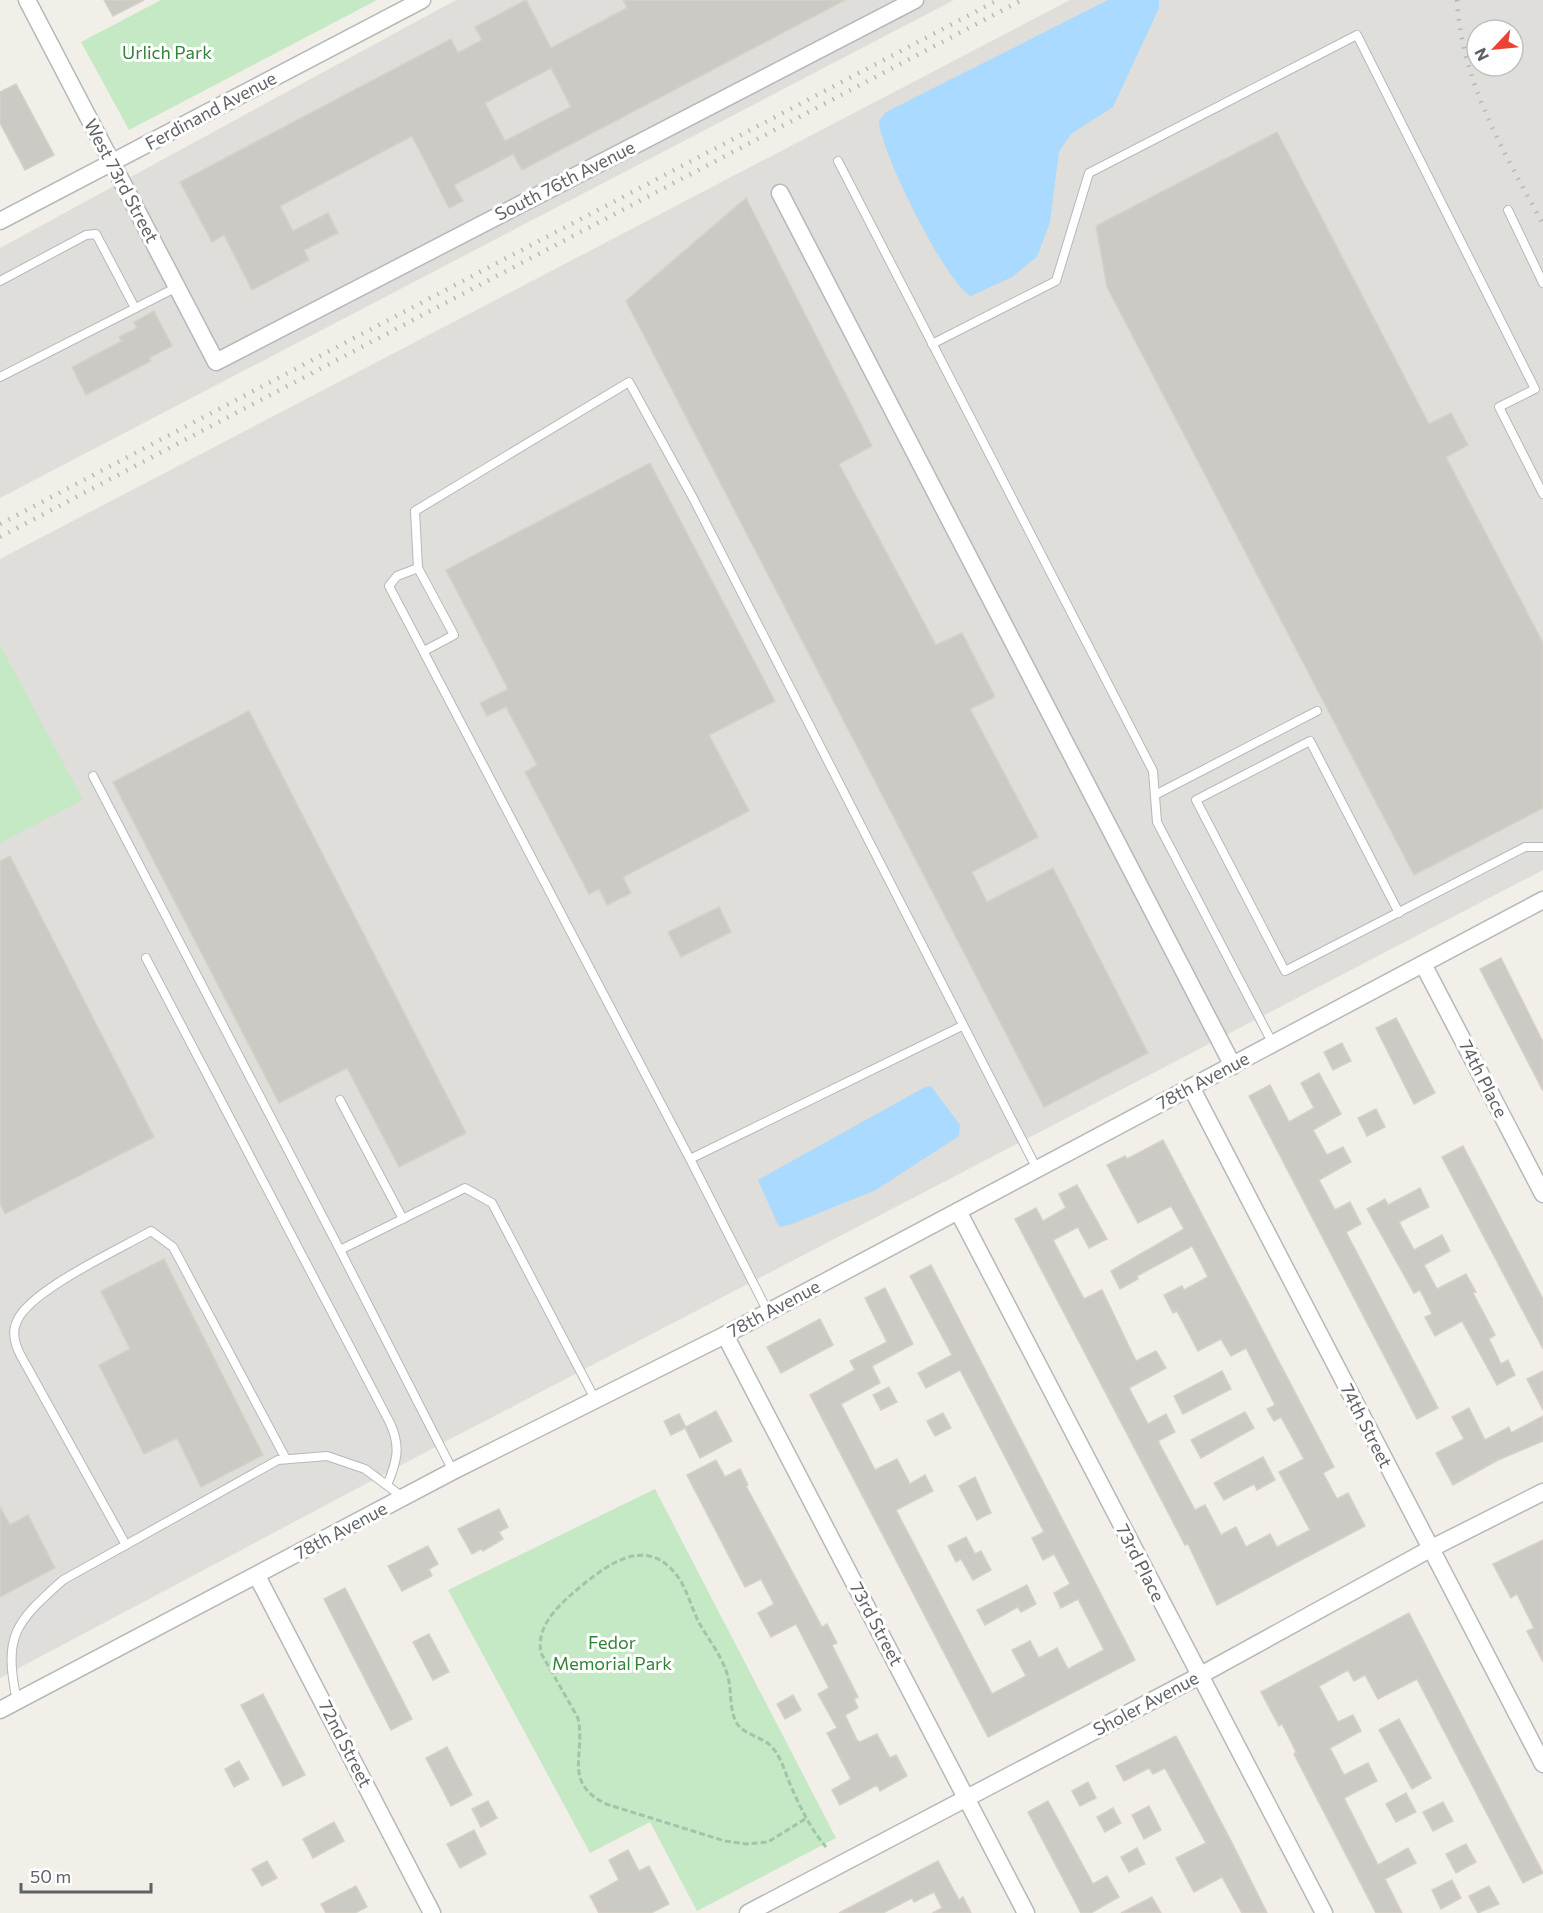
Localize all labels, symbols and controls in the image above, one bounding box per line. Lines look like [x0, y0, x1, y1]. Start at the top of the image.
north arrow [1465, 18, 1525, 78]
park label: Urlich Park [122, 41, 212, 63]
text: N [1470, 45, 1492, 64]
street label: Ferdinand Avenue [141, 66, 280, 154]
street label: West 73rd Street [80, 115, 164, 246]
street label: South 76th Avenue [491, 135, 638, 225]
street label: 74th Place [1455, 1036, 1513, 1121]
street label: 78th Avenue [1153, 1047, 1253, 1114]
street label: 78th Avenue [724, 1275, 824, 1342]
street label: 74th Street [1336, 1380, 1397, 1471]
street label: 78th Avenue [291, 1497, 391, 1564]
street label: 73rd Place [1112, 1520, 1170, 1605]
street label: 73rd Street [846, 1578, 908, 1669]
park label: Fedor Memorial Park [552, 1631, 672, 1674]
street label: Sholer Avenue [1089, 1666, 1202, 1740]
street label: 72nd Street [315, 1696, 377, 1791]
scale bar [21, 1856, 152, 1894]
text: 50 m [30, 1865, 71, 1887]

